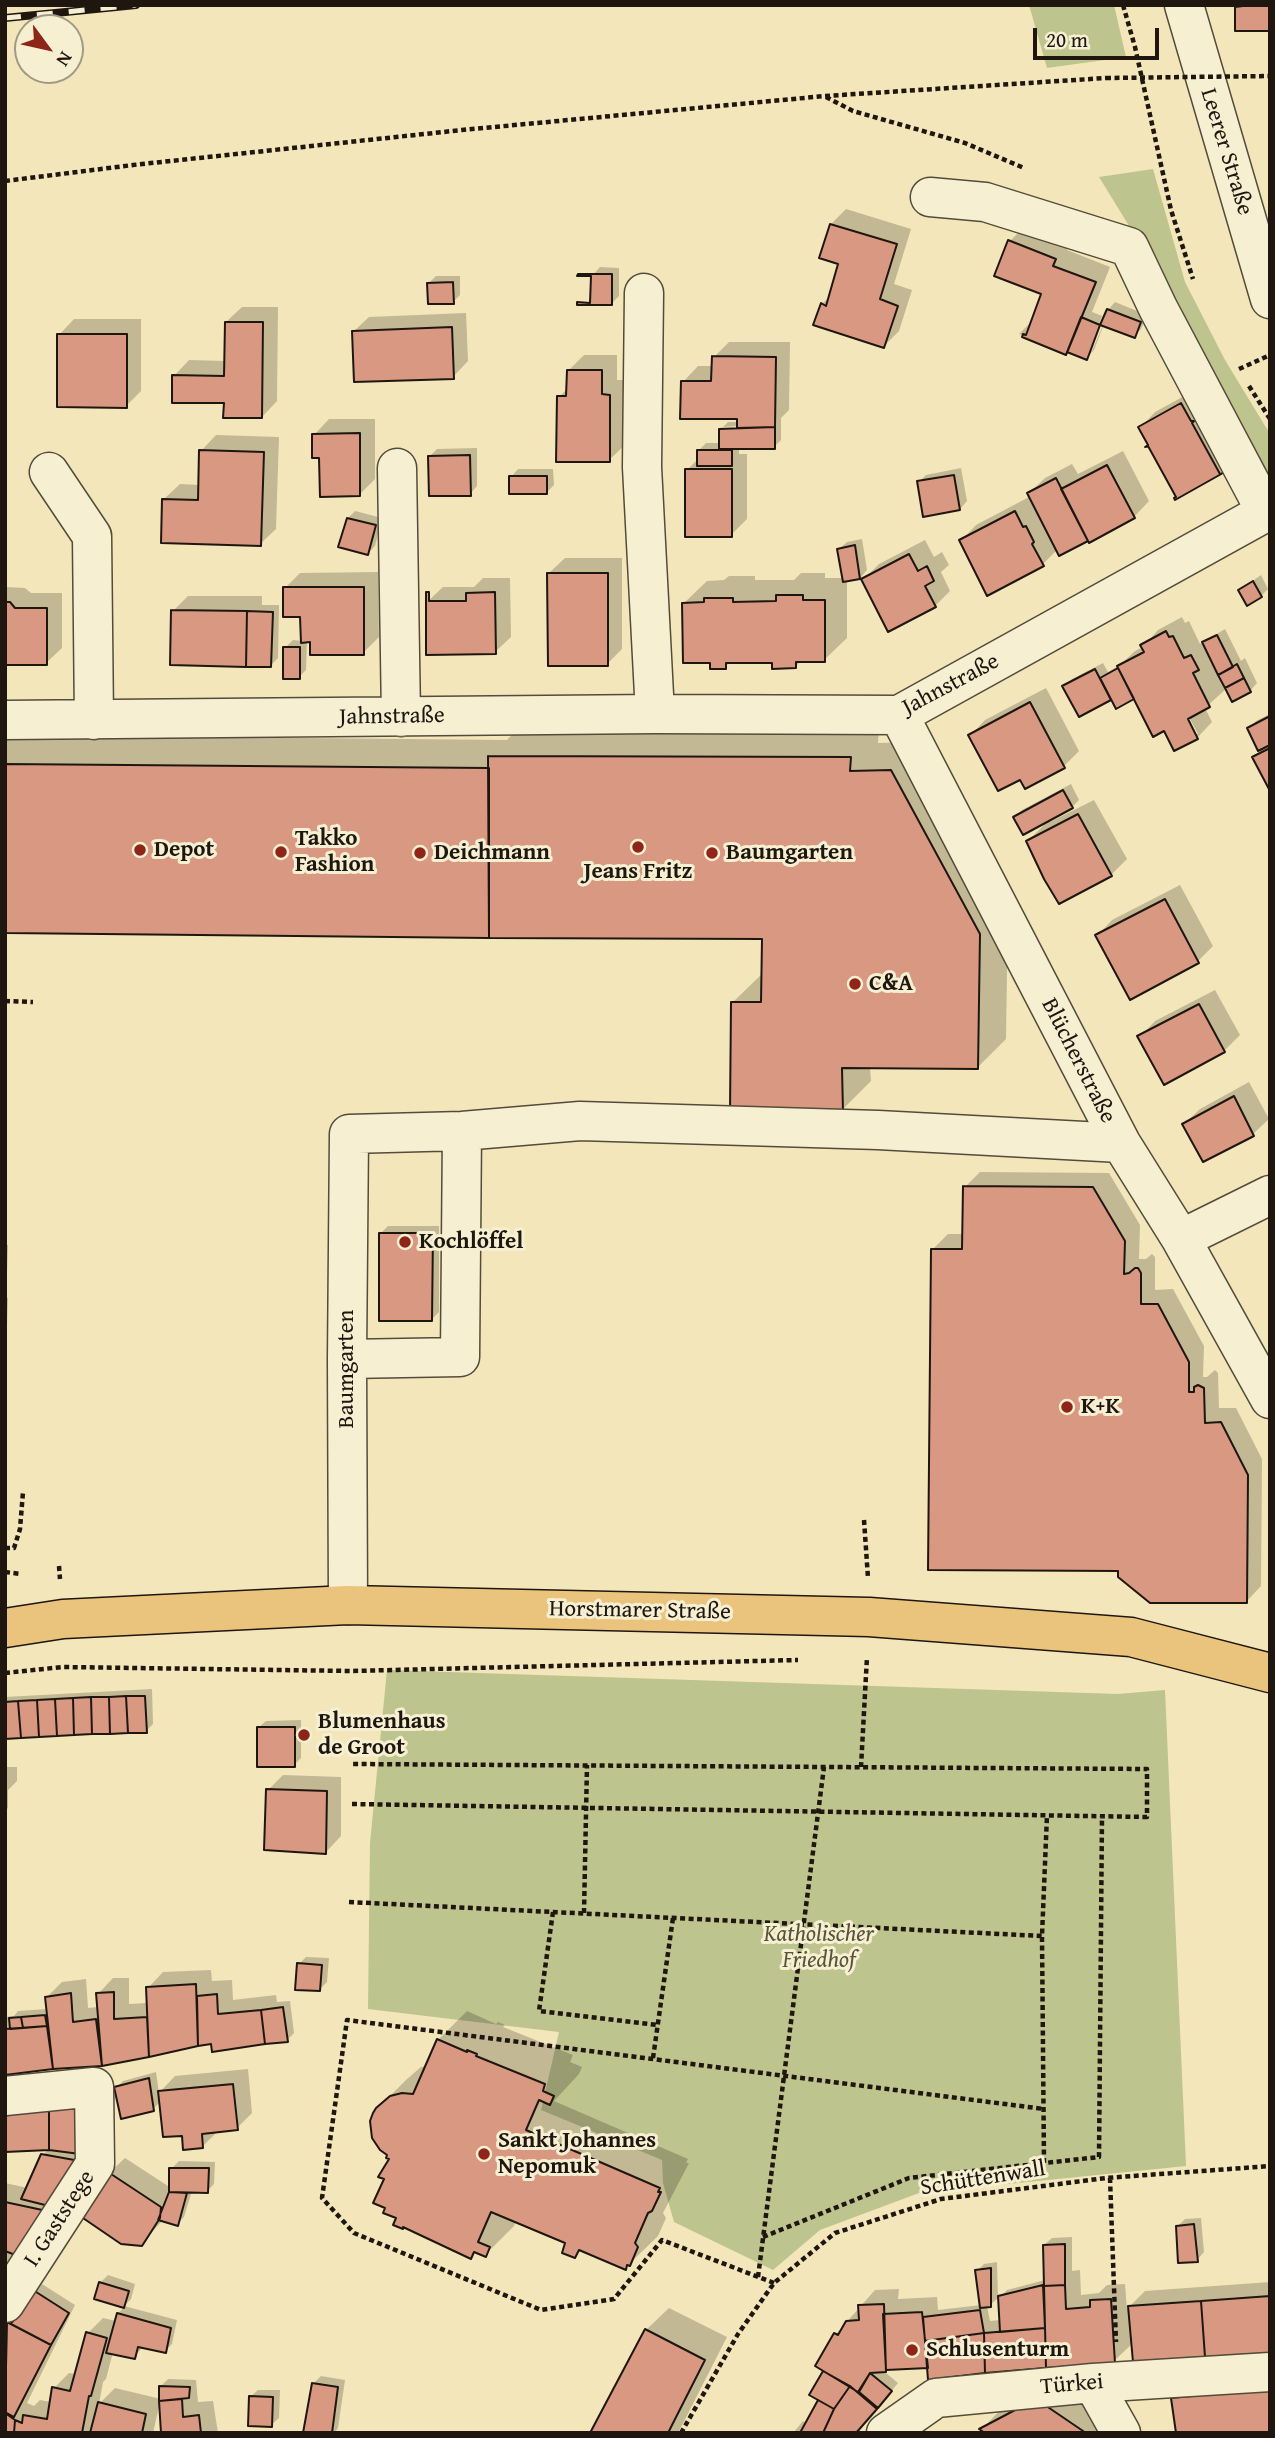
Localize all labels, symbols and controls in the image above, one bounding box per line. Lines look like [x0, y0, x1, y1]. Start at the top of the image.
north arrow [14, 14, 84, 84]
scale bar [1037, 14, 1163, 58]
text: 20 m [1046, 24, 1088, 55]
text: N [50, 46, 80, 72]
street label: Leerer Straße [1194, 85, 1258, 219]
street label: Jahnstraße [898, 648, 1004, 722]
street label: Jahnstraße [339, 702, 445, 732]
place label: Takko Fashion [295, 825, 374, 879]
place label: Depot [154, 836, 214, 864]
place label: Deichmann [434, 839, 550, 867]
marker: Jeans Fritz [630, 839, 646, 855]
place label: Baumgarten [726, 839, 853, 867]
marker: Depot [132, 842, 148, 858]
marker: Takko Fashion [273, 844, 289, 860]
marker: Deichmann [412, 845, 428, 861]
marker: Baumgarten [704, 845, 720, 861]
place label: Jeans Fritz [584, 858, 692, 886]
place label: C&A [869, 970, 913, 998]
marker: C&A [847, 976, 863, 992]
street label: Blücherstraße [1035, 994, 1121, 1128]
place label: Kochlöffel [419, 1228, 523, 1256]
marker: Kochlöffel [397, 1234, 413, 1250]
street label: Baumgarten [333, 1310, 361, 1428]
place label: K+K [1081, 1393, 1120, 1421]
marker: K+K [1059, 1399, 1075, 1415]
street label: Horstmarer Straße [549, 1596, 731, 1626]
place label: Blumenhaus de Groot [318, 1708, 446, 1762]
marker: Blumenhaus de Groot [296, 1727, 312, 1743]
park label: Katholischer Friedhof [764, 1921, 874, 1975]
place label: Sankt Johannes Nepomuk [498, 2127, 656, 2181]
marker: Sankt Johannes Nepomuk [476, 2146, 492, 2162]
street label: Schüttenwall [919, 2156, 1047, 2202]
street label: I. Gaststege [19, 2165, 101, 2273]
place label: Schlusenturm [926, 2336, 1069, 2364]
marker: Schlusenturm [904, 2342, 920, 2358]
street label: Türkei [1039, 2368, 1105, 2402]

